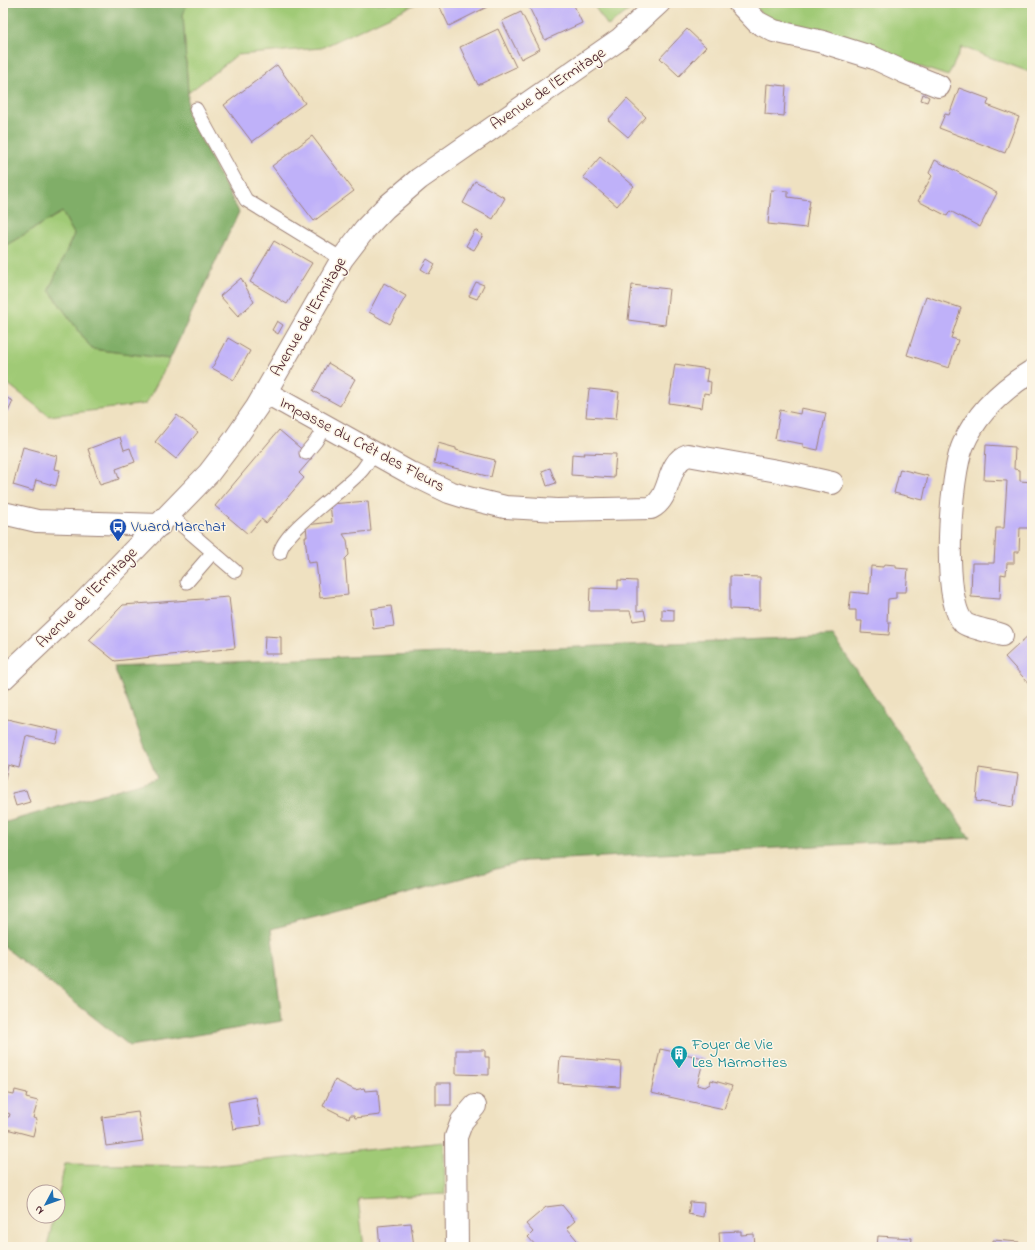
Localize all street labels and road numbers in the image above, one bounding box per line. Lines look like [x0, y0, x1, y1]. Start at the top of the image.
street label: Avenue de l'Ermitage [485, 41, 611, 137]
street label: Avenue de l'Ermitage [265, 252, 353, 381]
street label: Impasse du Crêt des Fleurs [275, 391, 449, 499]
street label: Avenue de l'Ermitage [31, 541, 144, 654]

